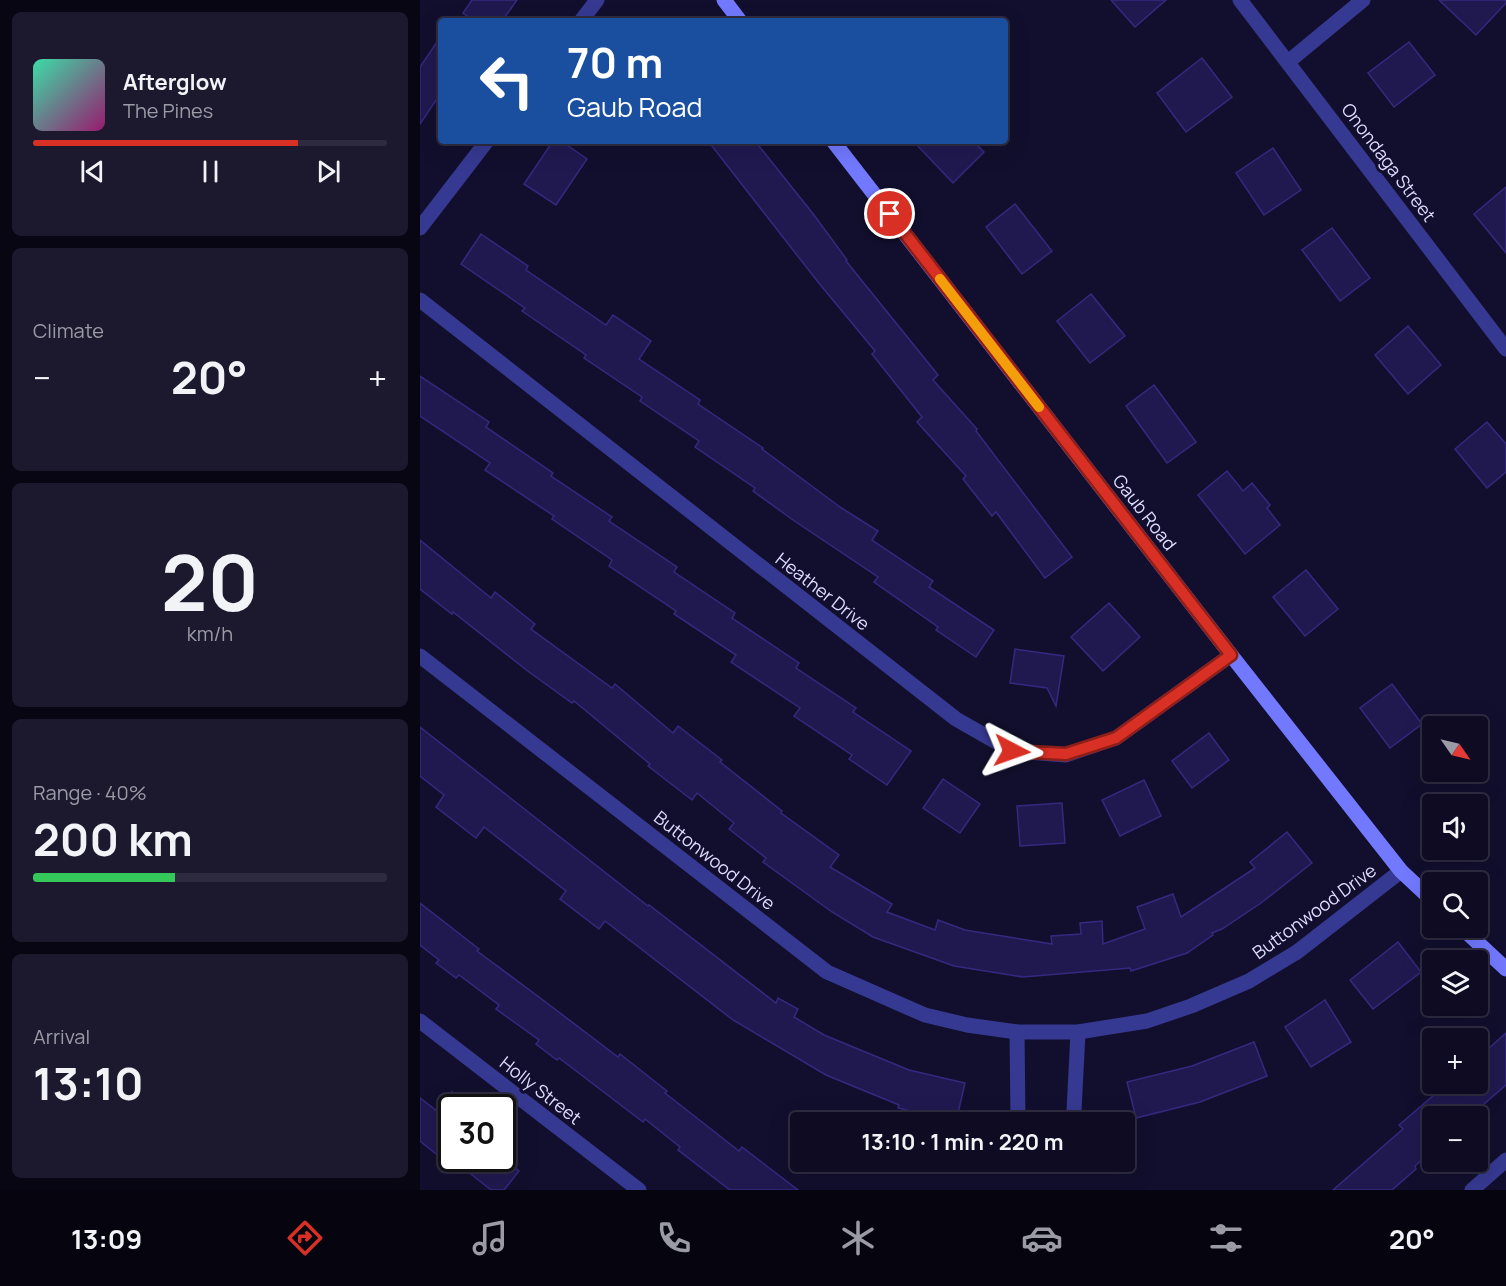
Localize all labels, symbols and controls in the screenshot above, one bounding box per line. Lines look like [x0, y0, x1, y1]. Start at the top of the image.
text: 70 m [567, 33, 663, 91]
icon: left [468, 42, 546, 120]
text: Afterglow [123, 67, 227, 97]
text: Gaub Road [567, 88, 702, 125]
text: The Pines [123, 97, 213, 124]
street label: Onondaga Street [1336, 98, 1442, 226]
icon: previous [76, 155, 109, 188]
icon: pause [194, 155, 227, 188]
icon: next [312, 155, 345, 188]
pin [864, 188, 915, 239]
icon: arrive [873, 197, 906, 230]
text: Climate [33, 317, 104, 344]
text: 20° [171, 346, 248, 408]
text: − [33, 355, 51, 400]
text: + [368, 355, 387, 400]
street label: Gaub Road [1108, 469, 1182, 555]
text: 20 [161, 528, 259, 634]
street label: Heather Drive [771, 547, 875, 635]
text: km/h [187, 620, 233, 647]
north arrow [1422, 716, 1488, 782]
map controls [1422, 716, 1488, 1172]
position arrow [980, 719, 1044, 783]
text: Range · 40% [33, 779, 147, 806]
button: sound [1422, 794, 1488, 860]
street label: Buttonwood Drive [649, 805, 781, 915]
text: 200 km [33, 808, 193, 870]
street label: Buttonwood Drive [1247, 858, 1381, 964]
button: search [1422, 872, 1488, 938]
button: layers [1422, 950, 1488, 1016]
text: Arrival [33, 1023, 90, 1050]
button: + [1422, 1028, 1488, 1094]
street label: Holly Street [495, 1051, 587, 1129]
text: 13:10 [33, 1052, 144, 1114]
speed limit sign: 30 [438, 1094, 516, 1172]
button: − [1422, 1106, 1488, 1172]
text: 13:10 · 1 min · 220 m [861, 1127, 1064, 1157]
icon: directions [284, 1217, 326, 1259]
icon: music [469, 1217, 511, 1259]
icon: phone [653, 1217, 695, 1259]
icon: climate [837, 1217, 879, 1259]
icon: car [1021, 1217, 1063, 1259]
icon: filters [1205, 1217, 1247, 1259]
text: 13:09 [71, 1220, 142, 1257]
text: 20° [1389, 1220, 1435, 1257]

